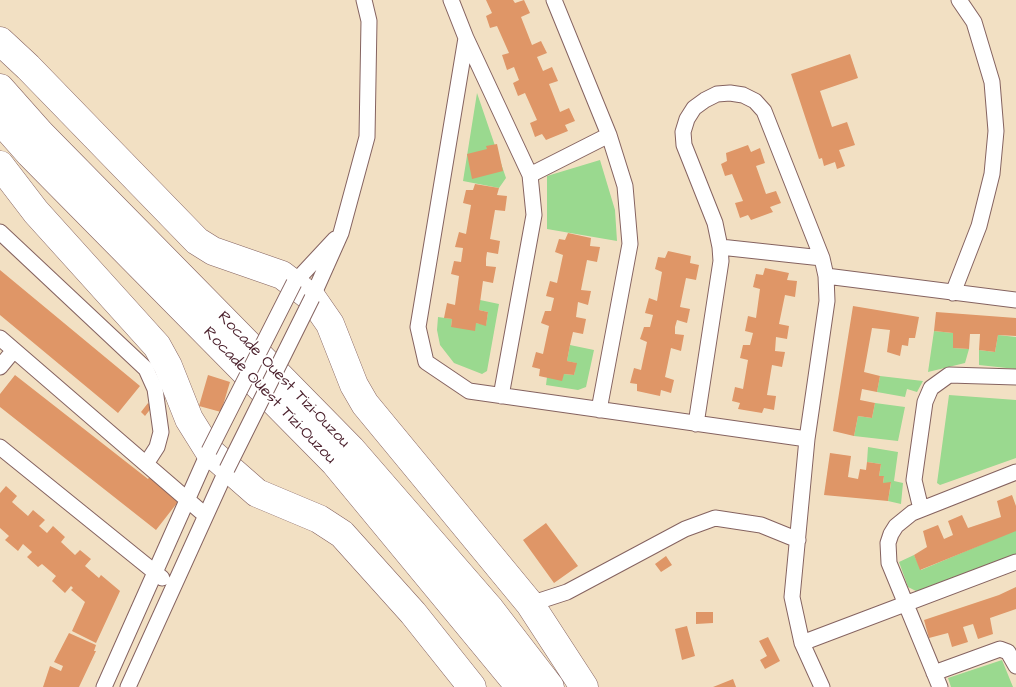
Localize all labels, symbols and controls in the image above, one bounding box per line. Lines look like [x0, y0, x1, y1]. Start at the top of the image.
street label: Rocade Ouest Tizi-Ouzou [213, 308, 353, 452]
street label: Rocade OUest Tizi-Ouzou [199, 324, 339, 468]

